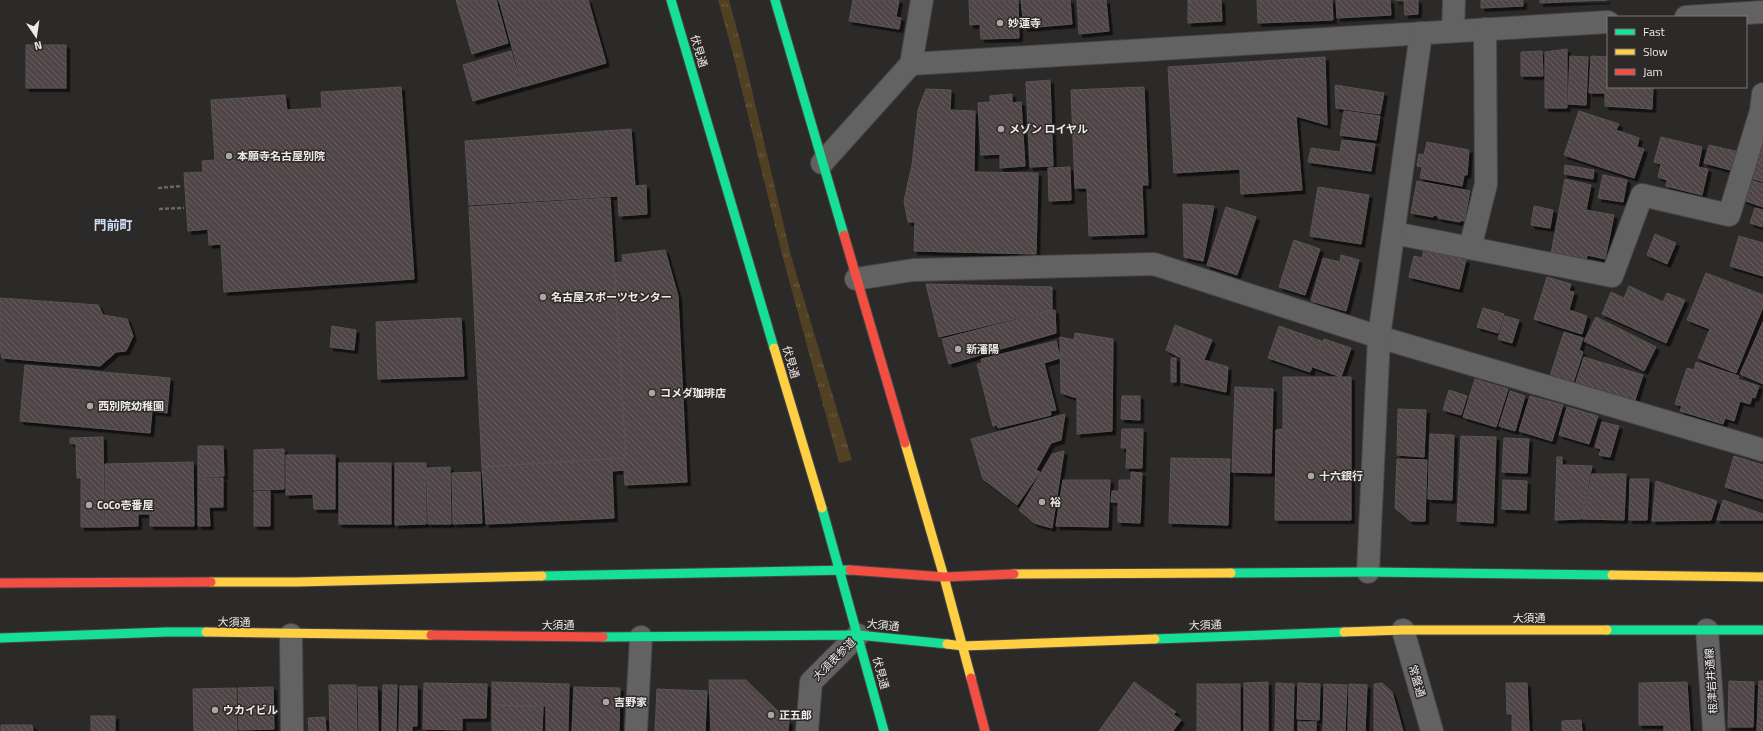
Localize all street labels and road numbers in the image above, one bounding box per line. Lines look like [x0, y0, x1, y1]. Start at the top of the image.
street label: 伏見通 [687, 33, 711, 69]
street label: 伏見通 [779, 344, 803, 380]
street label: 大須通 [1513, 610, 1546, 626]
street label: 大須通 [217, 614, 251, 630]
street label: 大須通 [866, 615, 900, 635]
street label: 大須通 [1188, 616, 1222, 634]
street label: 大須通 [542, 617, 575, 633]
street label: 大須表参道 [809, 634, 859, 684]
street label: 根津岩井通線 [1701, 648, 1721, 714]
street label: 伏見通 [869, 655, 893, 691]
street label: 常盤通 [1405, 663, 1429, 699]

